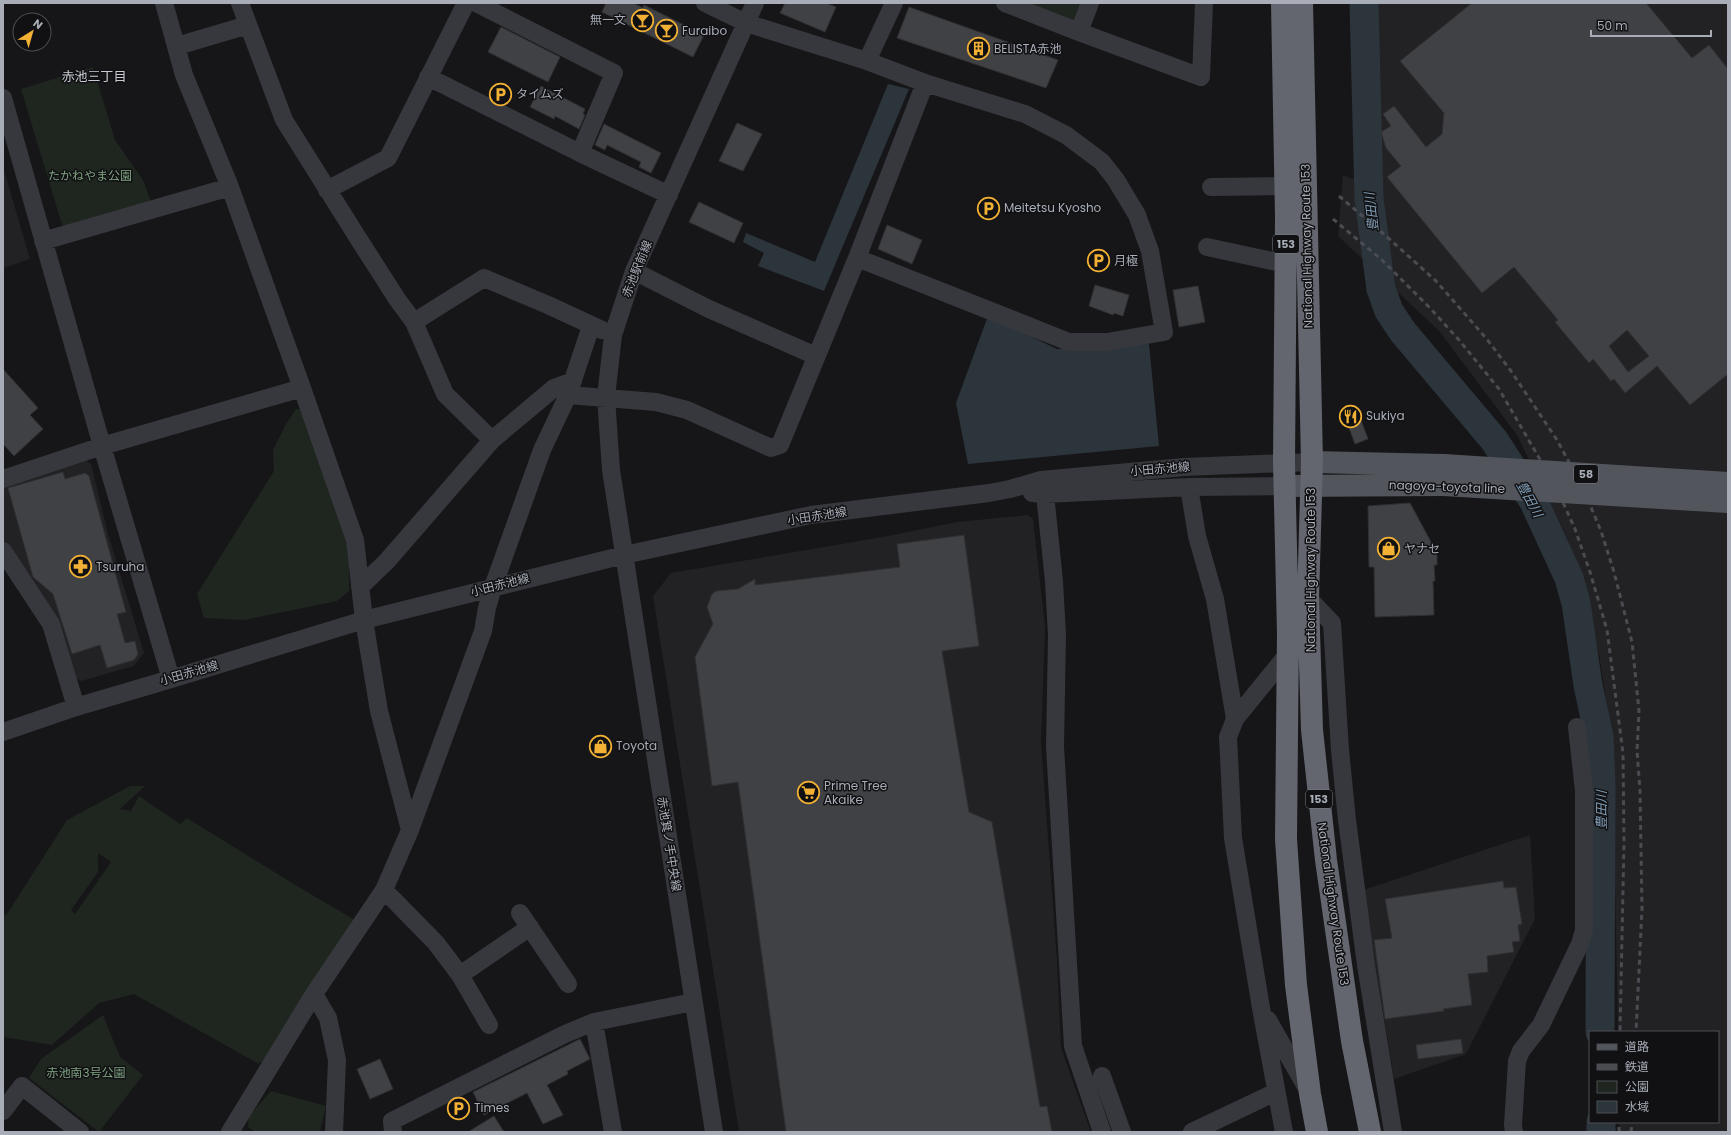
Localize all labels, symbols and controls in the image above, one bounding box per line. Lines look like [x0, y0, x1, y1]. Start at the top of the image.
bar icon: 無一文 [629, 7, 655, 33]
place label: 無一文 [590, 11, 626, 28]
north arrow [12, 12, 52, 52]
scale bar [1591, 12, 1711, 38]
text: N [30, 15, 46, 33]
text: 50 m [1597, 17, 1628, 34]
bar icon: Furaibo [653, 18, 679, 44]
place label: Furaibo [682, 22, 727, 39]
building icon: BELISTA赤池 [965, 36, 991, 62]
place label: BELISTA赤池 [994, 40, 1061, 57]
district label: 赤池三丁目 [61, 67, 127, 86]
parking icon: タイムズ [488, 81, 514, 107]
place label: タイムズ [516, 85, 564, 102]
street label: National Highway Route 153 [1297, 164, 1316, 328]
park label: たかねやま公園 [48, 167, 132, 184]
water label: 豊田川 [1360, 190, 1383, 232]
parking icon: Meitetsu Kyosho [975, 195, 1001, 221]
place label: Meitetsu Kyosho [1004, 199, 1102, 216]
road number: 153 [1273, 235, 1299, 253]
street label: 赤池駅前線 [617, 238, 656, 300]
parking icon: 月極 [1085, 248, 1111, 274]
place label: 月極 [1114, 252, 1138, 269]
restaurant icon: Sukiya [1337, 403, 1363, 429]
place label: Sukiya [1366, 407, 1405, 424]
street label: 小田赤池線 [1129, 457, 1191, 480]
road number: 58 [1574, 465, 1598, 483]
street label: nagoya-toyota line [1389, 476, 1505, 497]
water label: 豊田川 [1512, 478, 1548, 523]
street label: National Highway Route 153 [1302, 488, 1319, 652]
street label: 小田赤池線 [786, 502, 848, 529]
shop icon: ヤナセ [1376, 536, 1402, 562]
place label: ヤナセ [1404, 540, 1440, 557]
pharmacy icon: Tsuruha [67, 554, 93, 580]
place label: Tsuruha [96, 558, 144, 575]
street label: 小田赤池線 [469, 569, 531, 600]
street label: 小田赤池線 [158, 656, 220, 689]
shop icon: Toyota [587, 733, 613, 759]
place label: Toyota [616, 737, 657, 754]
place label: Prime Tree Akaike [824, 777, 887, 808]
supermarket icon: Prime Tree Akaike [795, 780, 821, 806]
water label: 豊田川 [1592, 789, 1611, 830]
road number: 153 [1306, 790, 1332, 808]
street label: 赤池箕ノ手中央線 [654, 795, 685, 893]
street label: National Highway Route 153 [1314, 821, 1353, 987]
legend [1589, 1031, 1719, 1123]
text: 道路 [1625, 1038, 1649, 1055]
text: 鉄道 [1625, 1058, 1649, 1075]
park label: 赤池南3号公園 [46, 1064, 126, 1081]
text: 公園 [1625, 1078, 1649, 1095]
parking icon: Times [445, 1095, 471, 1121]
text: 水域 [1625, 1098, 1649, 1115]
place label: Times [474, 1099, 510, 1116]

